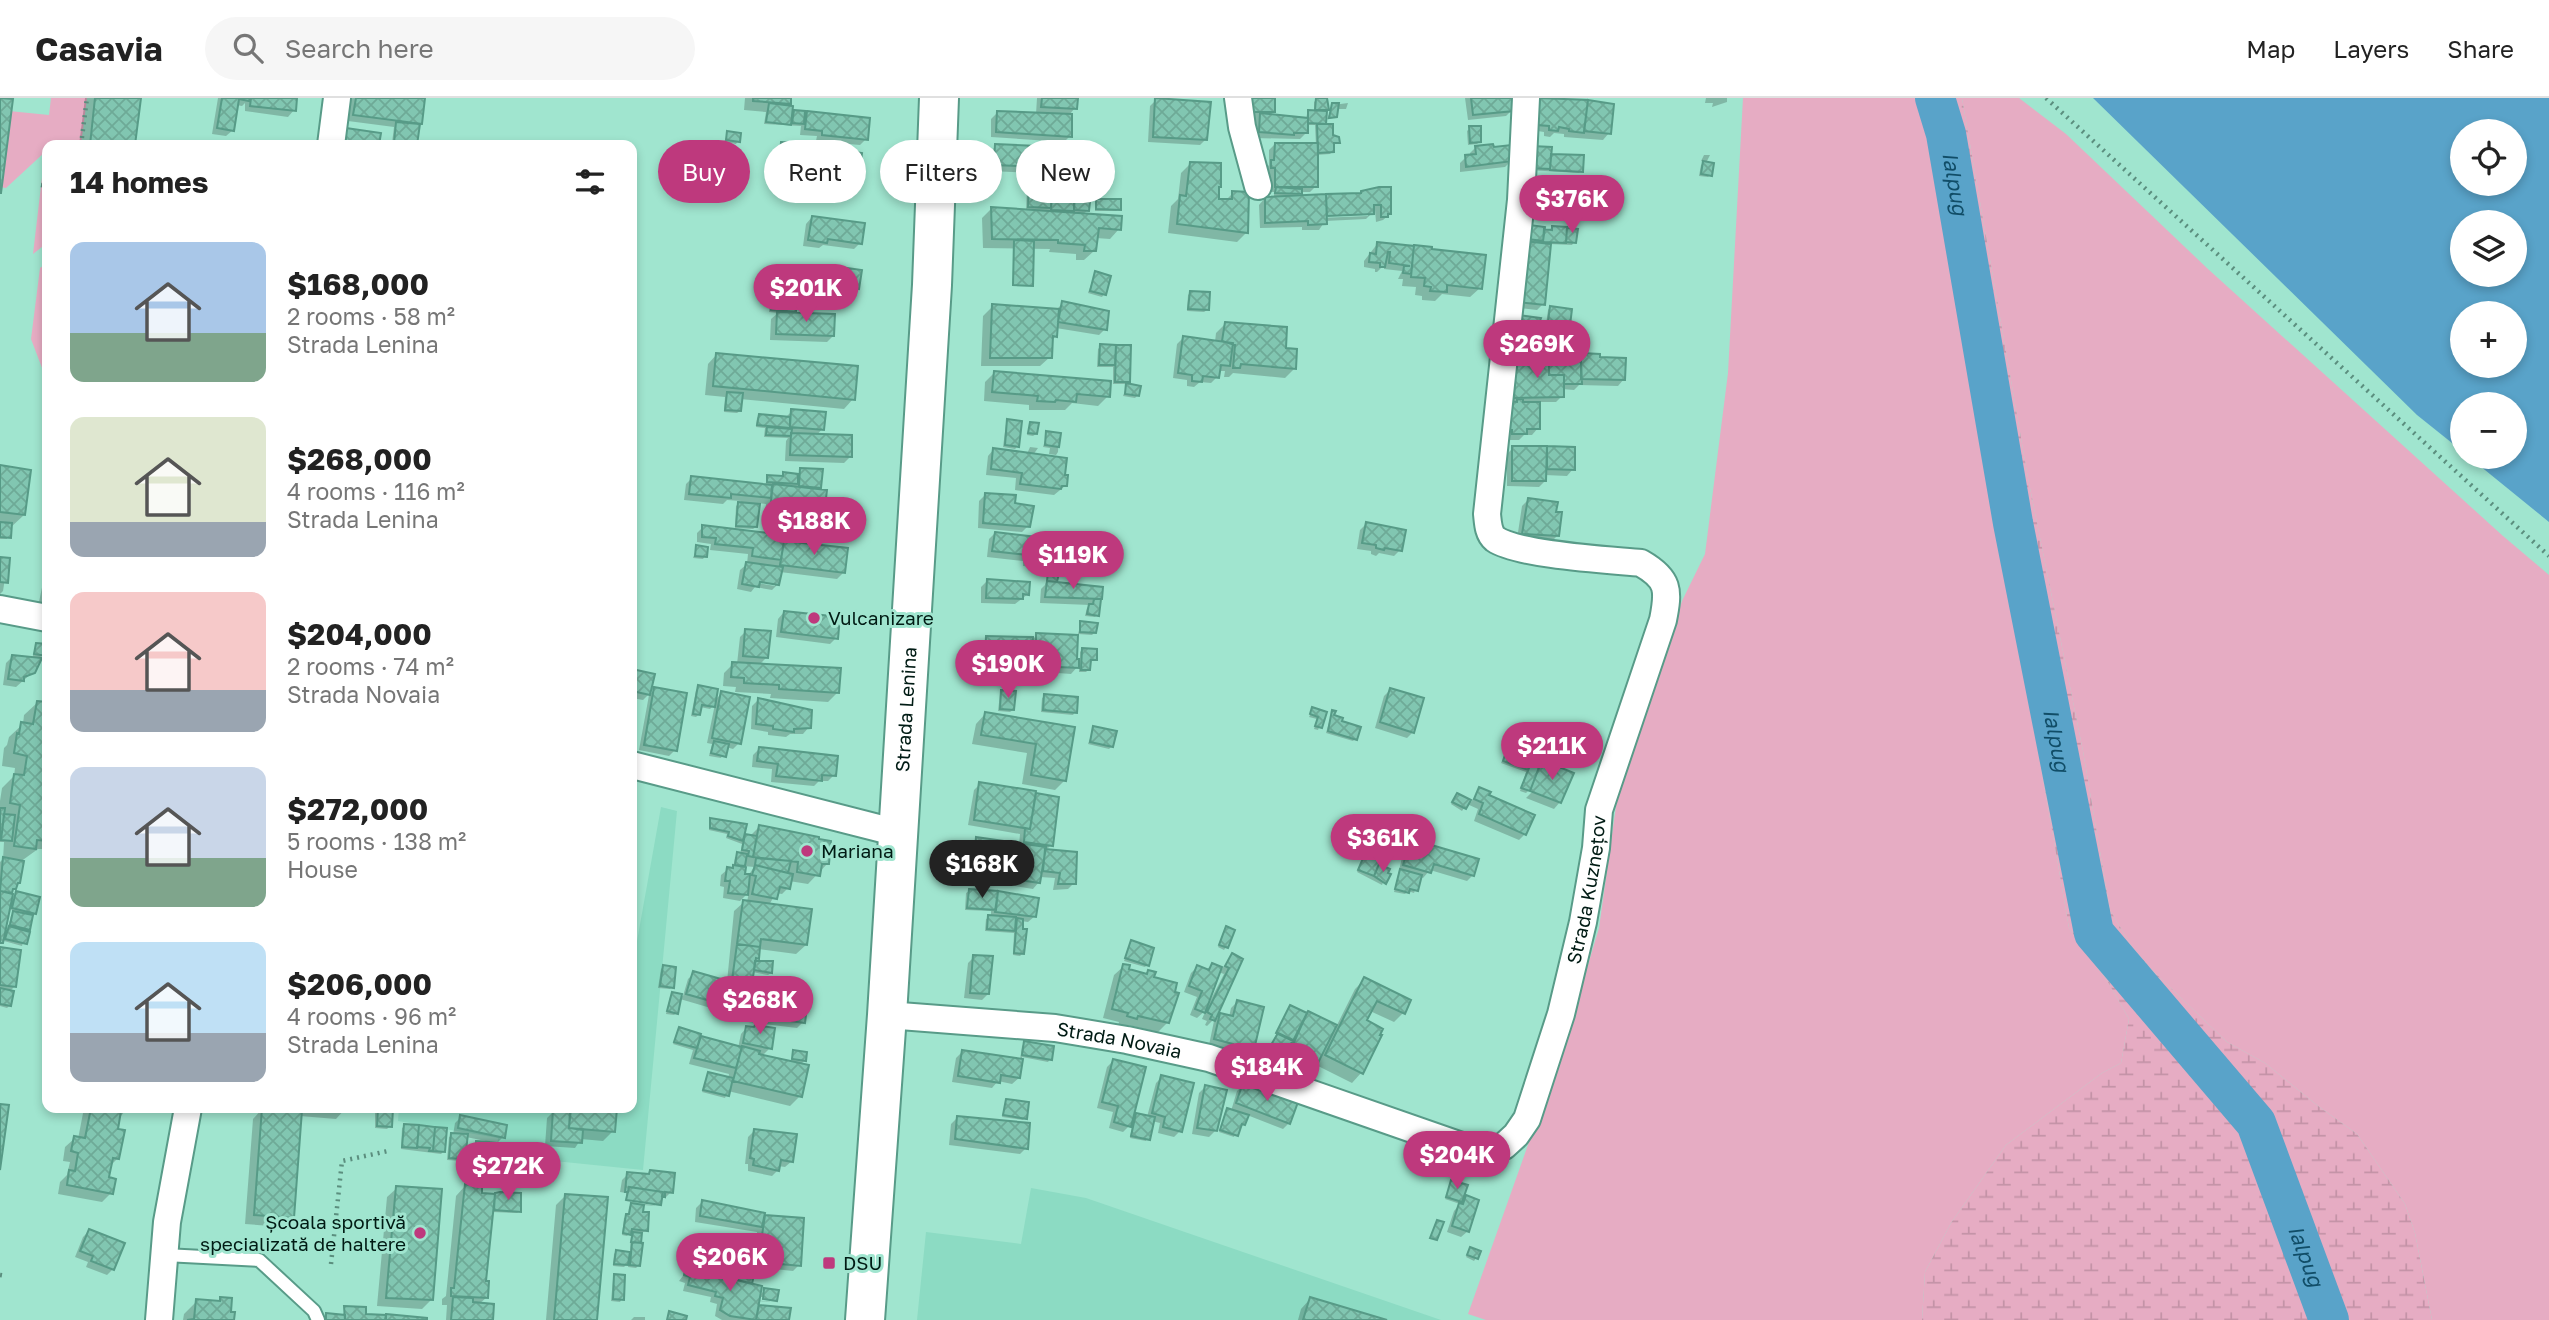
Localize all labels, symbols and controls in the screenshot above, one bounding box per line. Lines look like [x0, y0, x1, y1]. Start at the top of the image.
search box [205, 17, 695, 80]
text: Casavia [35, 29, 163, 68]
icon: search [229, 29, 267, 67]
text: Search here [285, 33, 434, 64]
text: Map [2246, 34, 2295, 63]
text: Layers [2333, 34, 2409, 63]
text: Share [2447, 34, 2514, 63]
map controls [2450, 119, 2527, 469]
button: locate [2450, 119, 2527, 196]
chip: Buy [658, 140, 750, 203]
chip: Rent [764, 140, 866, 203]
chip: Filters [880, 140, 1002, 203]
chip: New [1016, 140, 1115, 203]
water label: Ialpug [1937, 150, 1974, 219]
icon: filters [571, 163, 609, 201]
text: 14 homes [70, 164, 209, 200]
pin: $376K [1523, 176, 1621, 235]
text: $376K [1535, 184, 1609, 212]
button: layers [2450, 210, 2527, 287]
pin: $201K [757, 264, 855, 324]
text: $168,000 [287, 266, 429, 302]
icon: home [126, 270, 210, 354]
text: $201K [770, 273, 842, 301]
button: + [2450, 301, 2527, 378]
text: 2 rooms · 58 m² [287, 302, 455, 330]
pin: $269K [1488, 320, 1586, 380]
text: $269K [1499, 329, 1575, 357]
text: Strada Lenina [287, 330, 439, 358]
button: − [2450, 392, 2527, 469]
text: $268,000 [287, 441, 432, 477]
icon: home [126, 445, 210, 529]
text: 4 rooms · 116 m² [287, 477, 465, 505]
pin: $188K [765, 498, 863, 557]
text: Strada Lenina [287, 505, 439, 533]
text: $188K [777, 506, 851, 534]
pin: $119K [1024, 532, 1122, 591]
text: $119K [1038, 540, 1108, 568]
place label: Vulcanizare [828, 606, 934, 629]
marker: Vulcanizare [806, 610, 822, 626]
text: $204,000 [287, 616, 432, 652]
icon: home [126, 620, 210, 704]
pin: $190K [959, 640, 1057, 700]
street label: Strada Lenina [890, 646, 921, 773]
text: $190K [971, 649, 1045, 677]
text: 2 rooms · 74 m² [287, 652, 454, 680]
text: Strada Novaia [287, 680, 440, 708]
water label: Ialpug [2038, 706, 2076, 776]
pin: $211K [1503, 722, 1601, 782]
text: $211K [1517, 731, 1587, 759]
text: $272,000 [287, 791, 428, 827]
icon: home [126, 795, 210, 879]
pin: $361K [1334, 814, 1432, 874]
street label: Strada Kuznețov [1561, 814, 1610, 966]
text: $361K [1347, 823, 1419, 851]
text: 5 rooms · 138 m² [287, 827, 466, 855]
place label: Mariana [821, 839, 894, 862]
pin: $168K [933, 840, 1031, 900]
marker: Mariana [799, 843, 815, 859]
text: $168K [945, 849, 1019, 877]
text: House [287, 855, 358, 883]
text: $206,000 [287, 966, 432, 1002]
icon: home [126, 970, 210, 1054]
pin: $268K [711, 976, 809, 1036]
text: $268K [722, 985, 798, 1013]
text: 4 rooms · 96 m² [287, 1002, 456, 1030]
street label: Strada Novaia [1055, 1017, 1184, 1063]
text: Strada Lenina [287, 1030, 439, 1058]
pin: $184K [1218, 1044, 1316, 1103]
text: $184K [1230, 1052, 1304, 1080]
pin: $204K [1408, 1132, 1506, 1191]
text: $204K [1419, 1140, 1495, 1168]
pin: $272K [459, 1142, 557, 1202]
text: $272K [472, 1151, 544, 1179]
place label: Școala sportivă specializată de haltere [200, 1210, 406, 1255]
water label: Ialpug [2283, 1221, 2330, 1292]
marker: Școala sportivă specializată de haltere [412, 1225, 428, 1241]
pin: $206K [681, 1234, 779, 1293]
text: $206K [692, 1242, 768, 1270]
place label: DSU [843, 1251, 882, 1274]
marker: DSU [821, 1255, 837, 1271]

